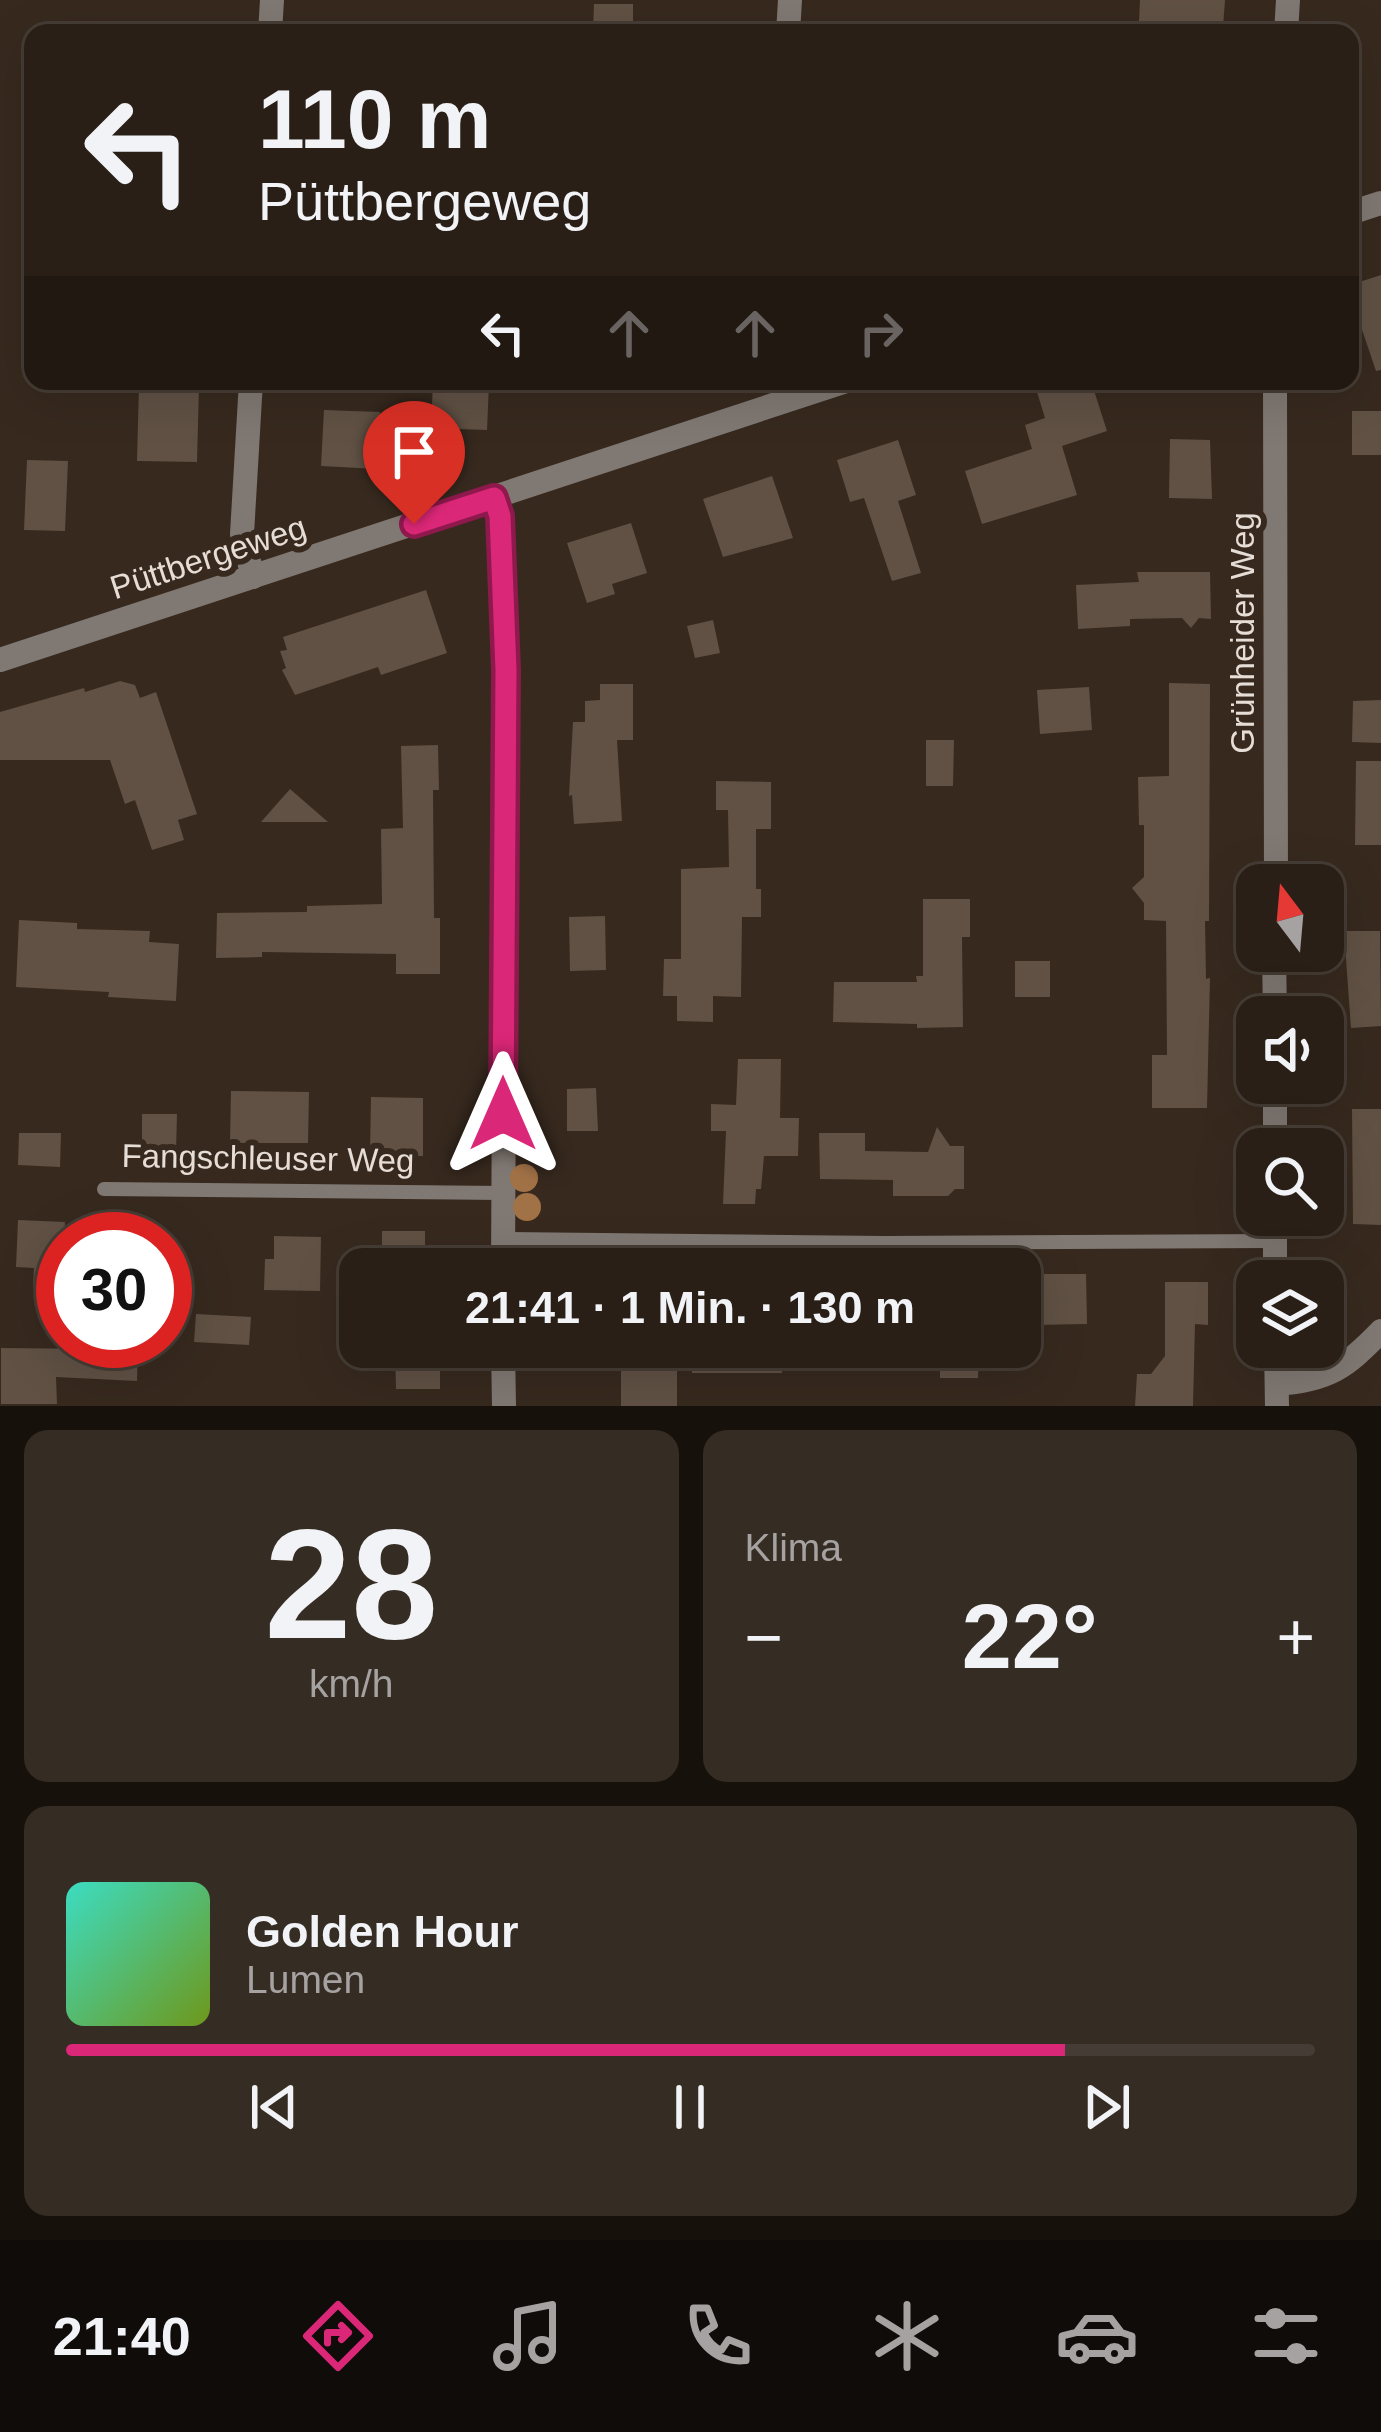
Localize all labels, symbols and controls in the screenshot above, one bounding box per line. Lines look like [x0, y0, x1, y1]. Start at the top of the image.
icon: left [60, 72, 216, 228]
text: 110 m [258, 72, 492, 166]
text: Püttbergeweg [258, 171, 591, 231]
icon: left [470, 300, 536, 366]
icon: ahead [596, 300, 662, 366]
icon: ahead [722, 300, 788, 366]
icon: right [848, 300, 914, 366]
pin [363, 401, 465, 524]
icon: arrive [381, 419, 447, 485]
street label: Püttbergeweg [105, 508, 311, 606]
street label: Grünheider Weg [1224, 512, 1261, 754]
north arrow [1236, 864, 1344, 972]
map controls [1236, 864, 1344, 1368]
button: sound [1236, 996, 1344, 1104]
position arrow [440, 1051, 566, 1177]
button: search [1236, 1128, 1344, 1236]
street label: Fangschleuser Weg [121, 1137, 415, 1179]
speed limit sign: 30 [36, 1212, 192, 1368]
button: layers [1236, 1260, 1344, 1368]
text: 21:41 · 1 Min. · 130 m [465, 1282, 915, 1333]
text: 28 [264, 1497, 438, 1671]
text: Klima [745, 1526, 842, 1569]
text: 22° [962, 1587, 1098, 1687]
text: − [745, 1600, 783, 1674]
text: + [1276, 1600, 1315, 1674]
text: km/h [309, 1662, 394, 1705]
text: Golden Hour [246, 1906, 518, 1957]
text: Lumen [246, 1958, 365, 2001]
icon: previous [241, 2074, 307, 2140]
icon: pause [657, 2074, 723, 2140]
icon: next [1074, 2074, 1140, 2140]
icon: directions [296, 2294, 380, 2378]
icon: music [486, 2294, 570, 2378]
icon: phone [676, 2294, 760, 2378]
icon: climate [865, 2294, 949, 2378]
icon: car [1055, 2294, 1139, 2378]
icon: filters [1244, 2294, 1328, 2378]
text: 21:40 [53, 2306, 191, 2366]

